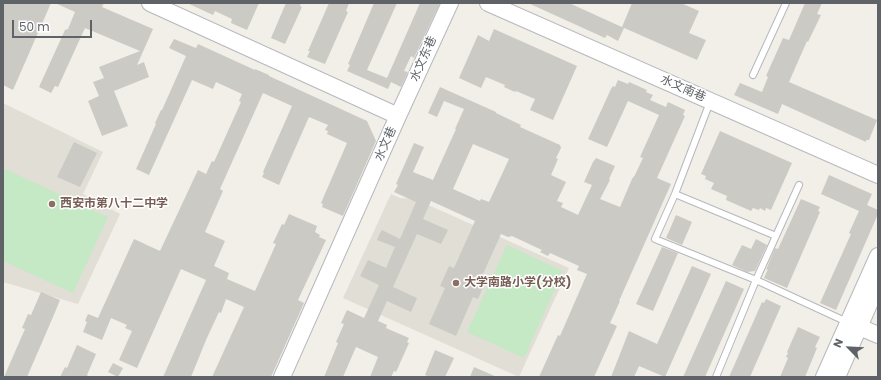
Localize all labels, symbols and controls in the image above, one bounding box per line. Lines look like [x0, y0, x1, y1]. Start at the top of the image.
scale bar [14, 12, 94, 38]
text: 50 m [19, 18, 50, 35]
street label: 水文东巷 [408, 34, 440, 84]
street label: 水文南巷 [658, 73, 708, 105]
street label: 水文巷 [372, 125, 400, 163]
place label: 西安市第八十二中学 [60, 197, 168, 211]
marker: 西安市第八十二中学 [47, 199, 57, 209]
place label: 大学南路小学(分校) [464, 276, 571, 290]
marker: 大学南路小学(分校) [451, 278, 461, 288]
north arrow [829, 328, 869, 368]
text: N [829, 336, 847, 350]

